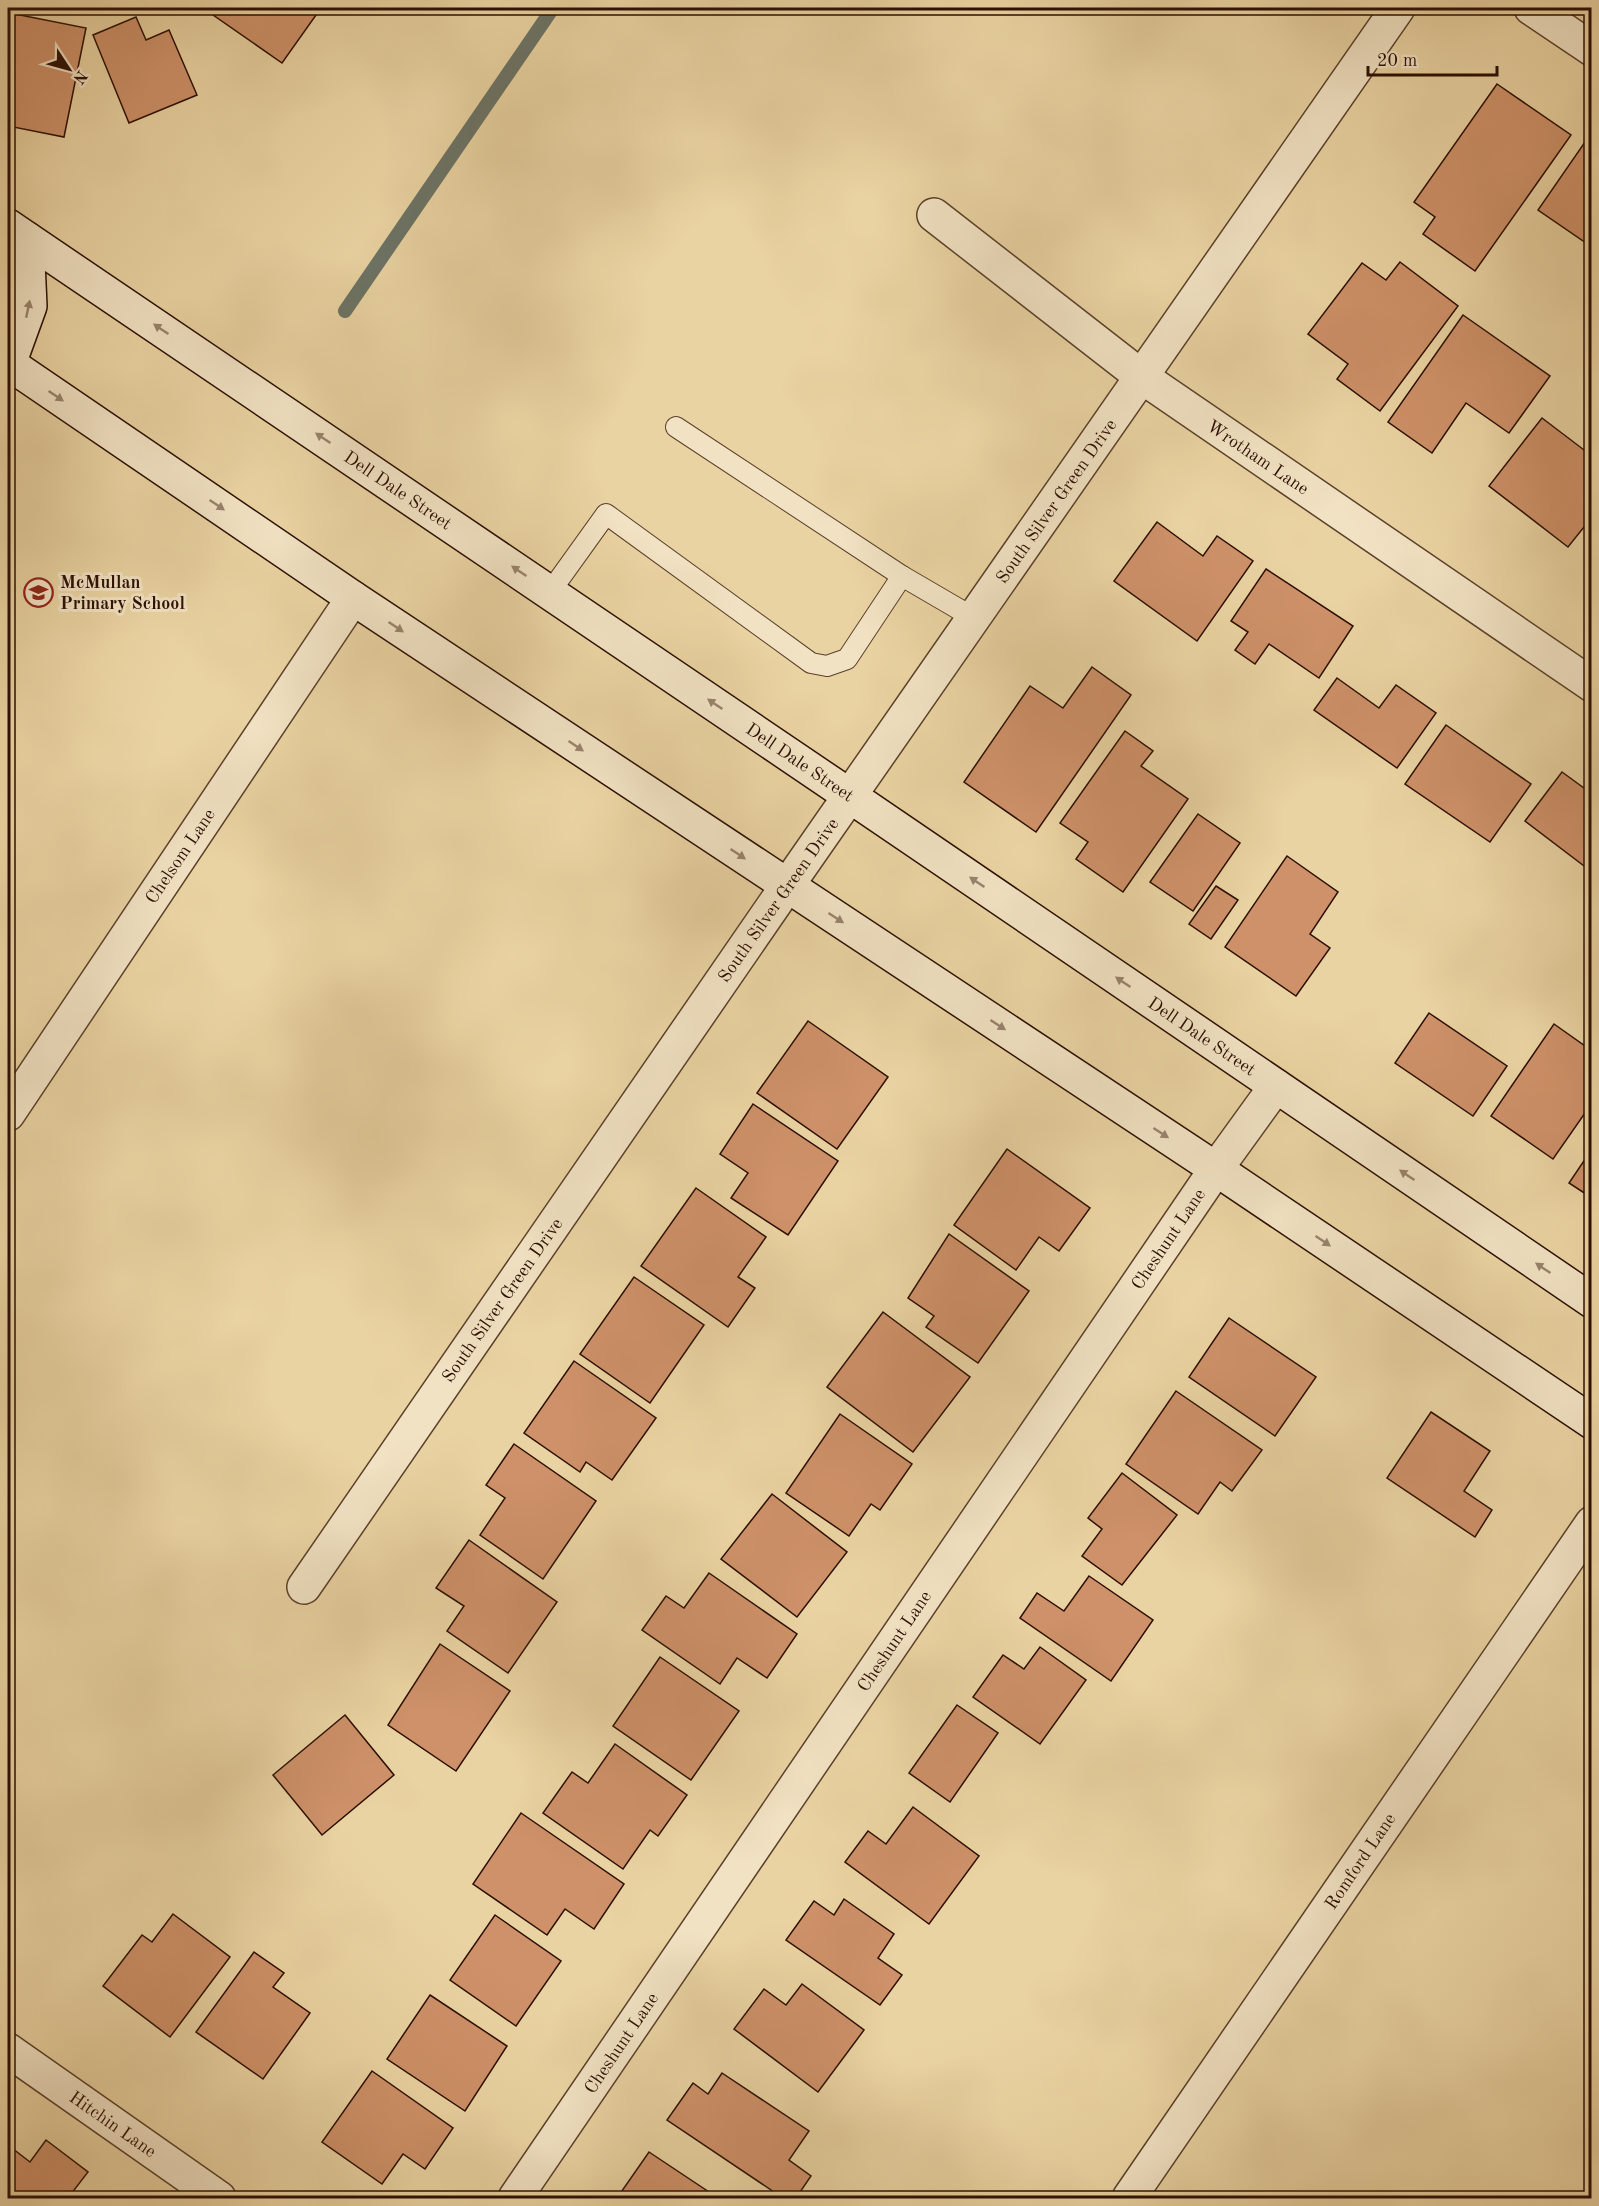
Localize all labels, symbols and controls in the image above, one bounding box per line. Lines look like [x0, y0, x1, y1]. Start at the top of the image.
north arrow [39, 39, 99, 99]
scale bar [1368, 39, 1497, 77]
text: 20 m [1377, 52, 1417, 70]
text: N [69, 67, 90, 87]
one-way arrow [23, 300, 33, 318]
one-way arrow [153, 324, 169, 335]
one-way arrow [48, 390, 64, 401]
street label: South Silver Green Drive [993, 416, 1120, 587]
street label: Wrotham Lane [1203, 417, 1312, 499]
one-way arrow [314, 433, 331, 444]
street label: Dell Dale Street [340, 448, 455, 533]
one-way arrow [209, 499, 225, 511]
one-way arrow [511, 566, 527, 577]
place label: McMullan Primary School [60, 574, 185, 613]
school or university icon: McMullan Primary School [23, 576, 55, 608]
one-way arrow [388, 621, 404, 632]
one-way arrow [707, 699, 723, 710]
street label: Dell Dale Street [742, 720, 857, 805]
one-way arrow [567, 740, 583, 752]
street label: Chelsom Lane [143, 806, 219, 907]
street label: South Silver Green Drive [715, 815, 842, 986]
one-way arrow [730, 848, 746, 859]
one-way arrow [969, 877, 985, 888]
one-way arrow [827, 912, 843, 924]
one-way arrow [1116, 976, 1132, 988]
street label: Dell Dale Street [1144, 994, 1259, 1079]
one-way arrow [990, 1020, 1007, 1031]
one-way arrow [1153, 1127, 1170, 1138]
one-way arrow [1399, 1170, 1415, 1181]
street label: Cheshunt Lane [1129, 1186, 1209, 1293]
street label: South Silver Green Drive [439, 1215, 566, 1386]
one-way arrow [1315, 1235, 1331, 1247]
one-way arrow [1535, 1263, 1551, 1274]
street label: Cheshunt Lane [855, 1588, 935, 1695]
street label: Romford Lane [1322, 1810, 1400, 1913]
street label: Cheshunt Lane [582, 1990, 662, 2097]
street label: Hitchin Lane [66, 2088, 159, 2161]

